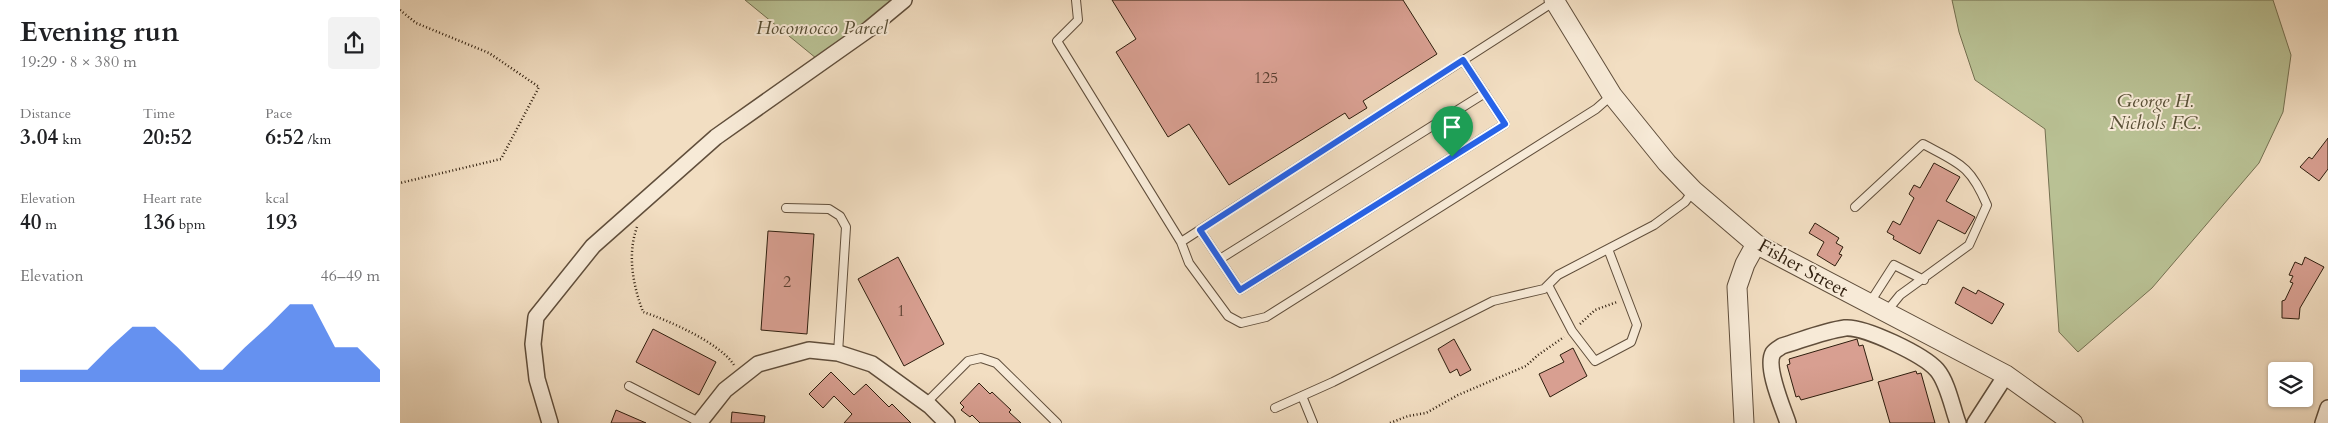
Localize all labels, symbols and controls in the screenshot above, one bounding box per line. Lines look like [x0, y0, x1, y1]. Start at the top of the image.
text: Evening run [20, 13, 179, 51]
park label: Hocomocco Parcel [756, 15, 889, 41]
button: share [328, 17, 380, 69]
text: 19:29 · 8 × 380 m [20, 51, 137, 73]
house number: 125 [1254, 67, 1278, 89]
park label: George H. Nichols F.C. [2110, 88, 2200, 136]
text: Distance [20, 104, 71, 123]
text: Time [143, 104, 175, 123]
text: Pace [265, 104, 292, 123]
pin [1431, 106, 1473, 157]
icon: arrive [1438, 113, 1466, 141]
text: 3.04 [20, 123, 58, 152]
text: 20:52 [143, 123, 192, 152]
text: 6:52 [265, 123, 304, 152]
text: km [58, 130, 81, 149]
text: /km [304, 130, 331, 149]
text: Elevation [20, 189, 76, 208]
text: Heart rate [143, 189, 202, 208]
text: kcal [265, 189, 289, 208]
text: 40 [20, 208, 42, 237]
text: 136 [143, 208, 175, 237]
text: 193 [265, 208, 298, 237]
text: m [42, 215, 57, 234]
text: bpm [175, 215, 206, 234]
street label: Fisher Street [1753, 233, 1853, 303]
text: Elevation [20, 265, 84, 287]
text: 46–49 m [321, 265, 380, 287]
house number: 2 [783, 271, 791, 293]
house number: 1 [897, 300, 905, 322]
map controls [2268, 362, 2313, 407]
button: layers [2268, 362, 2313, 407]

